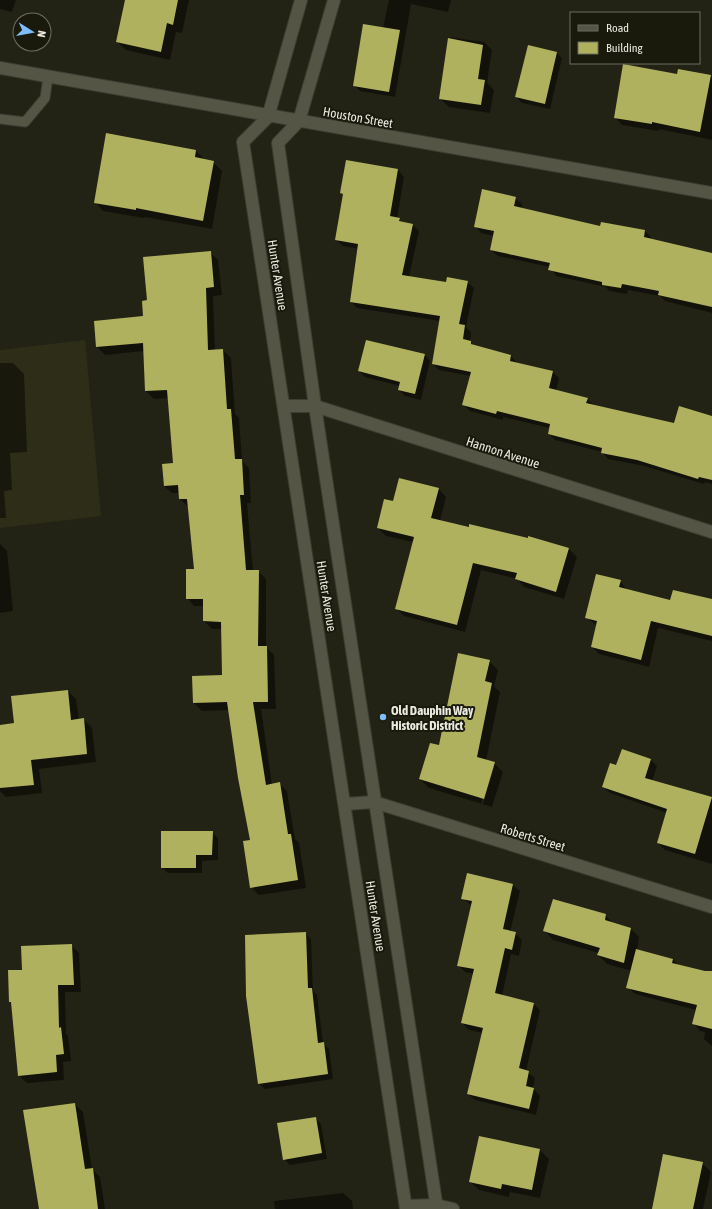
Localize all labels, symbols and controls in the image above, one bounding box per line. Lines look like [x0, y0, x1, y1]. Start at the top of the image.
north arrow [12, 12, 52, 52]
legend [570, 12, 700, 64]
text: Road [606, 21, 629, 35]
text: N [35, 30, 48, 38]
text: Building [606, 41, 644, 55]
street label: Houston Street [322, 104, 394, 131]
street label: Hunter Avenue [265, 239, 291, 312]
street label: Hannon Avenue [464, 434, 542, 471]
street label: Hunter Avenue [314, 560, 340, 633]
place label: Old Dauphin Way Historic District [391, 703, 474, 733]
marker: Old Dauphin Way Historic District [378, 712, 388, 722]
street label: Roberts Street [499, 821, 567, 855]
street label: Hunter Avenue [363, 880, 389, 953]

